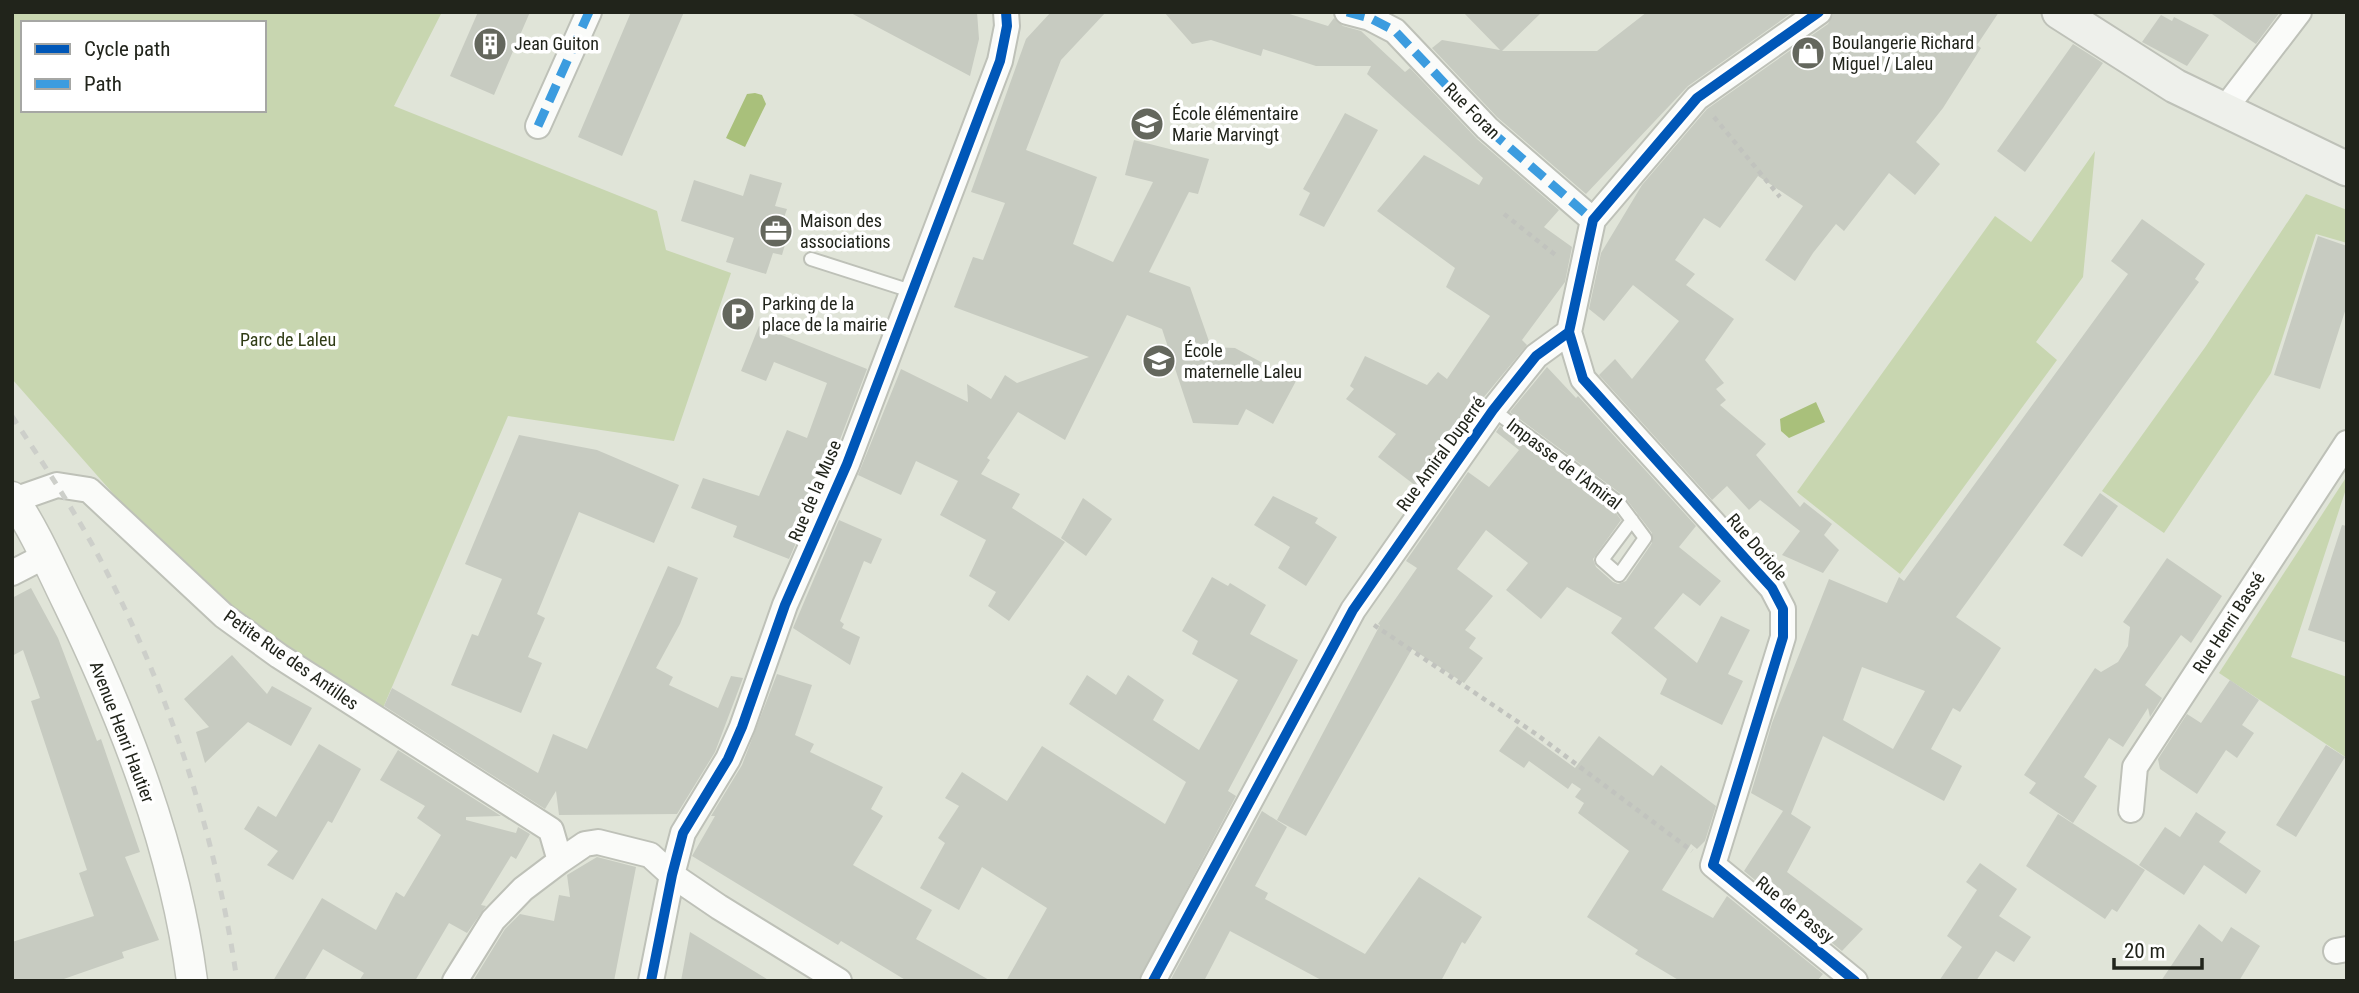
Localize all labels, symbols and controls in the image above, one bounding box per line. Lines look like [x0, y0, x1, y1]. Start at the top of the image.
legend [21, 21, 266, 112]
building icon: Jean Guiton [471, 25, 509, 63]
place label: Boulangerie Richard Miguel / Laleu [1832, 32, 1974, 74]
place label: Jean Guiton [514, 33, 599, 54]
shop icon: Boulangerie Richard Miguel / Laleu [1789, 34, 1827, 72]
text: Cycle path [84, 37, 170, 61]
text: Path [84, 72, 122, 96]
street label: Rue Foran [1440, 78, 1505, 143]
place label: École élémentaire Marie Marvingt [1172, 103, 1298, 145]
school or university icon: École élémentaire Marie Marvingt [1128, 105, 1166, 143]
place label: Maison des associations [800, 210, 891, 252]
office icon: Maison des associations [757, 212, 795, 250]
place label: Parking de la place de la mairie [762, 293, 887, 335]
parking icon: Parking de la place de la mairie [719, 295, 757, 333]
park label: Parc de Laleu [240, 329, 336, 350]
place label: École maternelle Laleu [1184, 340, 1302, 382]
school or university icon: École maternelle Laleu [1140, 342, 1178, 380]
street label: Rue Amiral Duperré [1392, 392, 1489, 515]
street label: Impasse de l'Amiral [1503, 414, 1626, 514]
street label: Rue de la Muse [784, 437, 845, 545]
street label: Rue Doriole [1723, 509, 1792, 584]
street label: Rue Henri Bassé [2188, 568, 2269, 677]
street label: Petite Rue des Antilles [220, 605, 363, 714]
street label: Avenue Henri Hautier [86, 658, 159, 806]
street label: Rue de Passy [1752, 872, 1839, 948]
scale bar [2114, 926, 2202, 970]
text: 20 m [2124, 939, 2165, 963]

